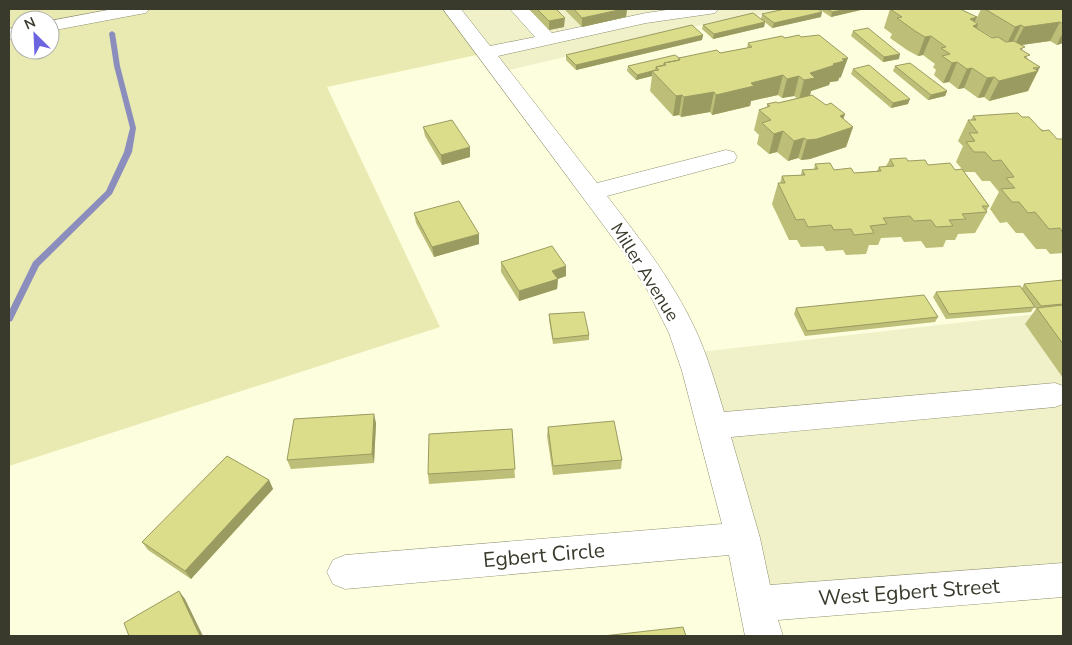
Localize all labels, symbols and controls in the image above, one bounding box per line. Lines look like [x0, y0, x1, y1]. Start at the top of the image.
north arrow [10, 10, 60, 60]
text: N [21, 13, 39, 34]
street label: Miller Avenue [605, 218, 685, 326]
street label: Egbert Circle [482, 536, 606, 574]
street label: West Egbert Street [817, 572, 1001, 612]

